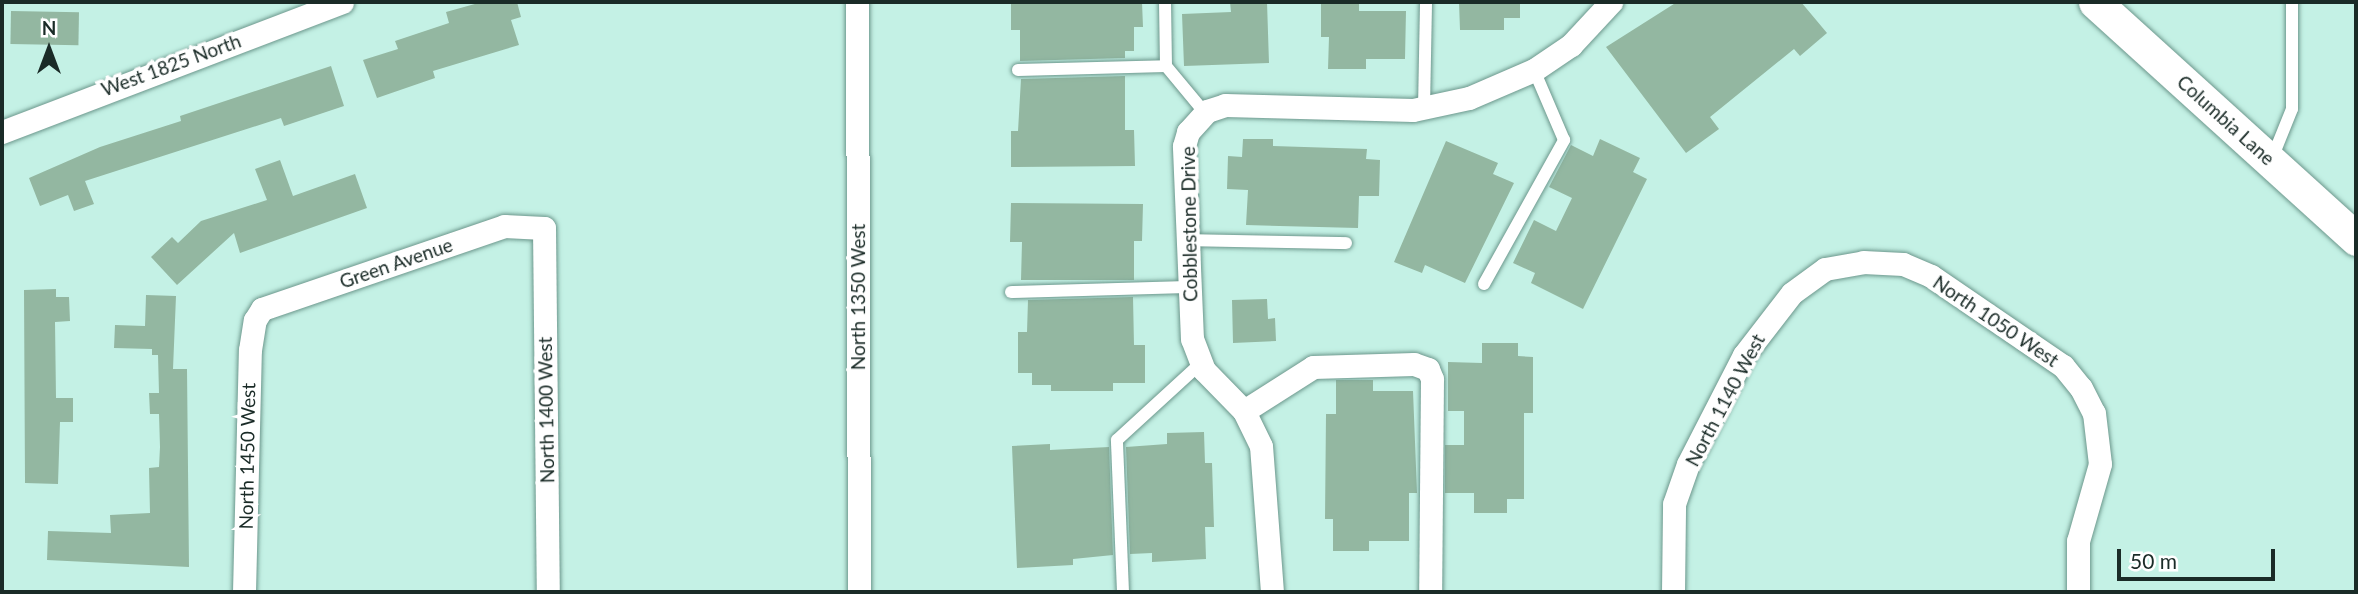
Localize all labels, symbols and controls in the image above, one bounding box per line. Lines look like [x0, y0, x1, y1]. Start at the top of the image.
north arrow [14, 14, 84, 84]
text: N [42, 16, 56, 39]
street label: West 1825 North [98, 29, 244, 101]
street label: Columbia Lane [2173, 70, 2279, 170]
street label: Cobblestone Drive [1176, 146, 1202, 302]
street label: North 1350 West [847, 224, 869, 370]
street label: Green Avenue [336, 233, 456, 293]
street label: North 1050 West [1929, 271, 2063, 371]
street label: North 1140 West [1680, 330, 1770, 470]
street label: North 1400 West [533, 336, 559, 484]
street label: North 1450 West [234, 382, 260, 530]
scale bar [2120, 534, 2278, 578]
text: 50 m [2130, 548, 2177, 573]

